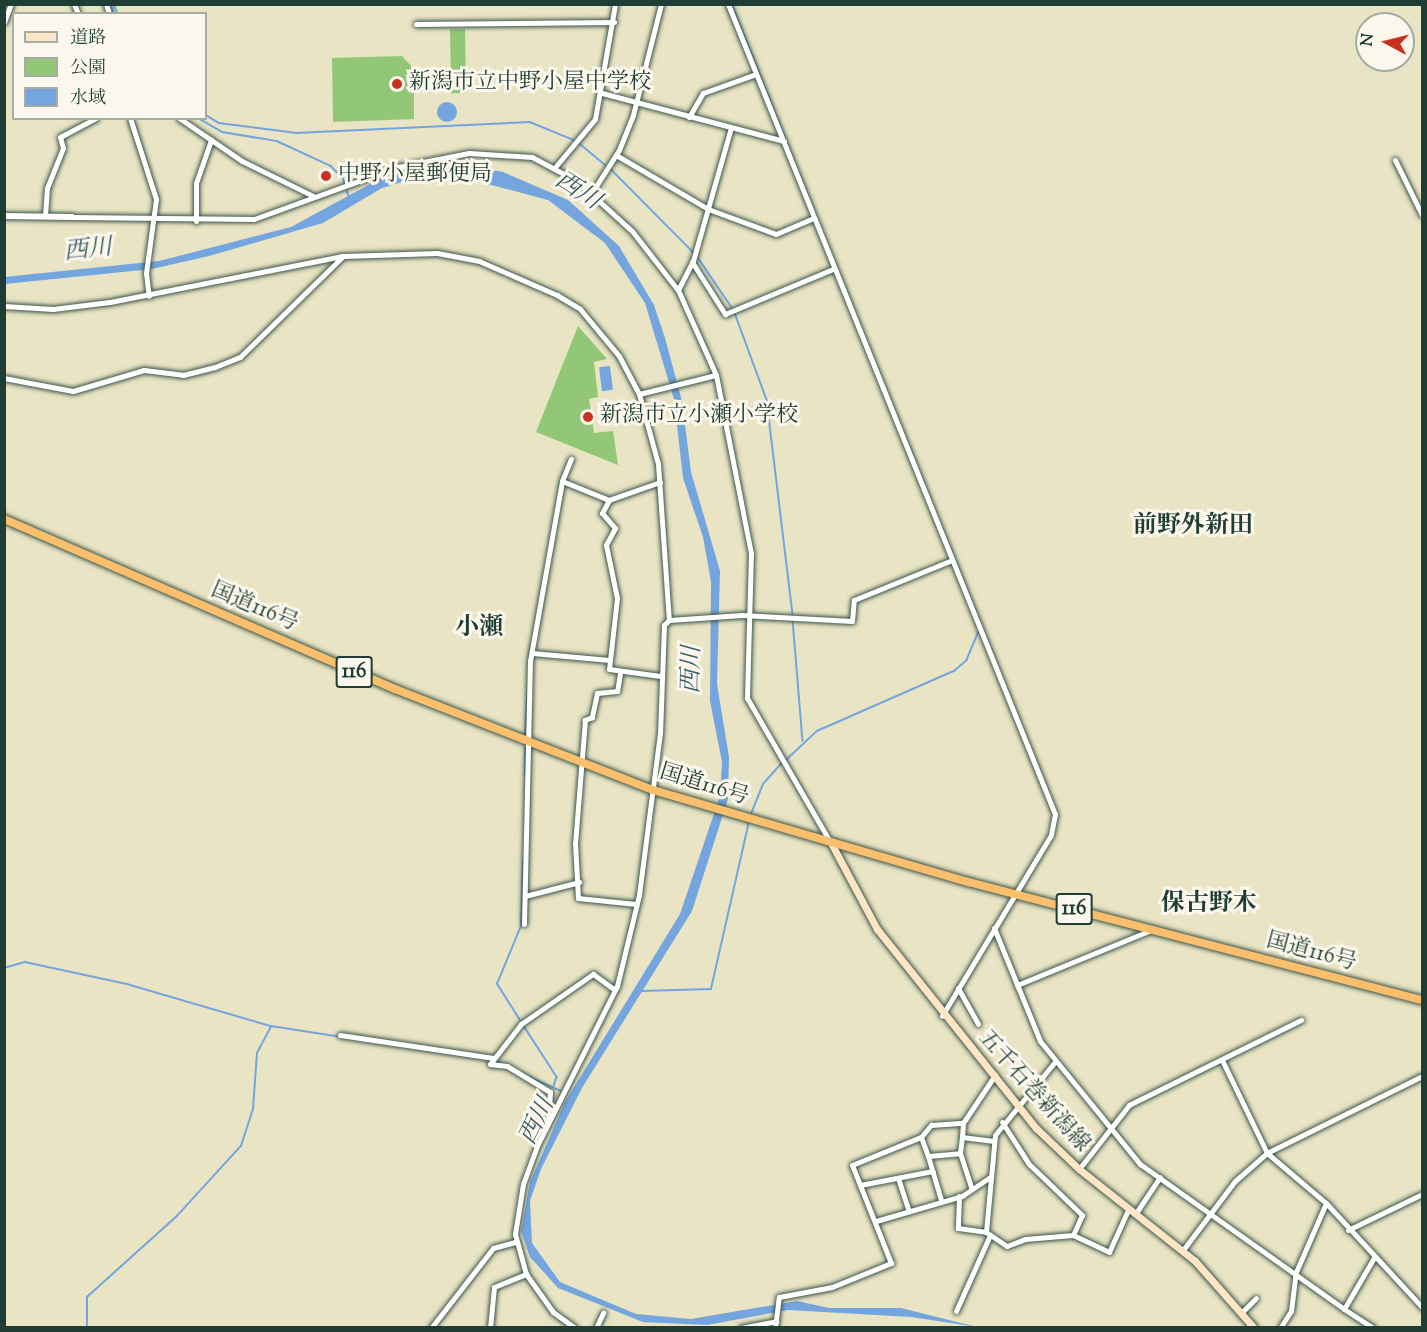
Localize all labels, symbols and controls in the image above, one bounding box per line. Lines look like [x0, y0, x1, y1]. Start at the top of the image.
legend [12, 12, 207, 120]
north arrow [1355, 12, 1415, 72]
text: 道路 [70, 26, 106, 52]
text: N [1356, 32, 1381, 48]
text: 公園 [70, 56, 106, 82]
place label: 新潟市立中野小屋中学校 [409, 71, 651, 97]
marker: 新潟市立中野小屋中学校 [390, 77, 404, 91]
text: 水域 [70, 86, 106, 112]
place label: 中野小屋郵便局 [338, 163, 492, 189]
water label: 西川 [549, 167, 605, 217]
marker: 中野小屋郵便局 [319, 169, 333, 183]
water label: 西川 [63, 234, 113, 268]
place label: 新潟市立小瀬小学校 [600, 404, 798, 430]
marker: 新潟市立小瀬小学校 [581, 410, 595, 424]
district label: 前野外新田 [1133, 513, 1253, 541]
street label: 国道116号 [207, 578, 301, 638]
district label: 小瀬 [455, 615, 503, 643]
water label: 西川 [678, 646, 708, 694]
road number: 116 [334, 654, 374, 690]
street label: 国道116号 [656, 760, 752, 812]
road number: 116 [1054, 891, 1094, 927]
district label: 保古野木 [1161, 891, 1257, 919]
street label: 国道116号 [1263, 928, 1359, 978]
street label: 五千石巻新潟線 [972, 1026, 1094, 1158]
water label: 西川 [515, 1094, 561, 1150]

